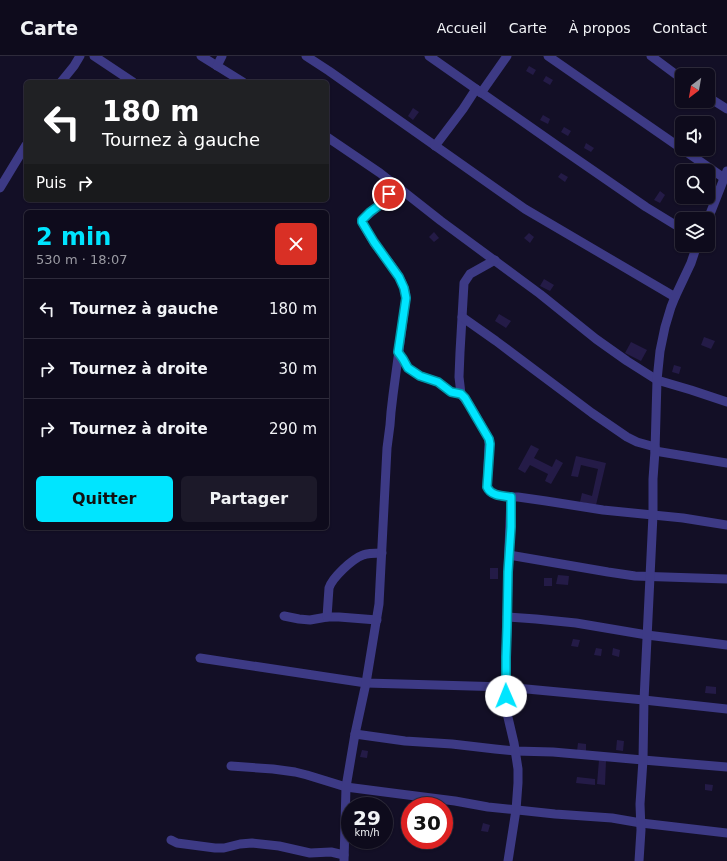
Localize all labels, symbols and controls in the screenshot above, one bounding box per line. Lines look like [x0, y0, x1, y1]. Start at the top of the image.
text: Carte [20, 17, 78, 39]
text: Accueil [437, 20, 487, 36]
text: Carte [509, 20, 547, 36]
text: À propos [569, 20, 631, 36]
text: Contact [653, 20, 707, 36]
north arrow [675, 68, 715, 108]
map controls [675, 68, 715, 252]
text: 180 m [102, 95, 199, 128]
icon: left [36, 96, 88, 148]
button: sound [675, 116, 715, 156]
text: Tournez à gauche [102, 129, 260, 150]
button: search [675, 164, 715, 204]
icon: right [74, 172, 96, 194]
text: Puis [36, 174, 66, 192]
pin [372, 177, 406, 211]
icon: arrive [378, 183, 400, 205]
button: layers [675, 212, 715, 252]
text: 2 min [36, 223, 111, 251]
button: close [275, 223, 317, 265]
text: 530 m · 18:07 [36, 252, 127, 267]
icon: left [36, 298, 58, 320]
text: Tournez à gauche [70, 300, 218, 318]
text: 180 m [269, 300, 317, 318]
icon: right [36, 358, 58, 380]
text: Tournez à droite [70, 360, 208, 378]
text: 30 m [279, 360, 317, 378]
icon: right [36, 418, 58, 440]
text: Tournez à droite [70, 420, 208, 438]
text: 290 m [269, 420, 317, 438]
button: Quitter [36, 476, 173, 522]
button: Partager [181, 476, 317, 522]
position arrow [485, 675, 527, 717]
speed limit sign: 30 [401, 797, 453, 849]
text: 29 [353, 806, 381, 830]
text: km/h [354, 827, 380, 838]

